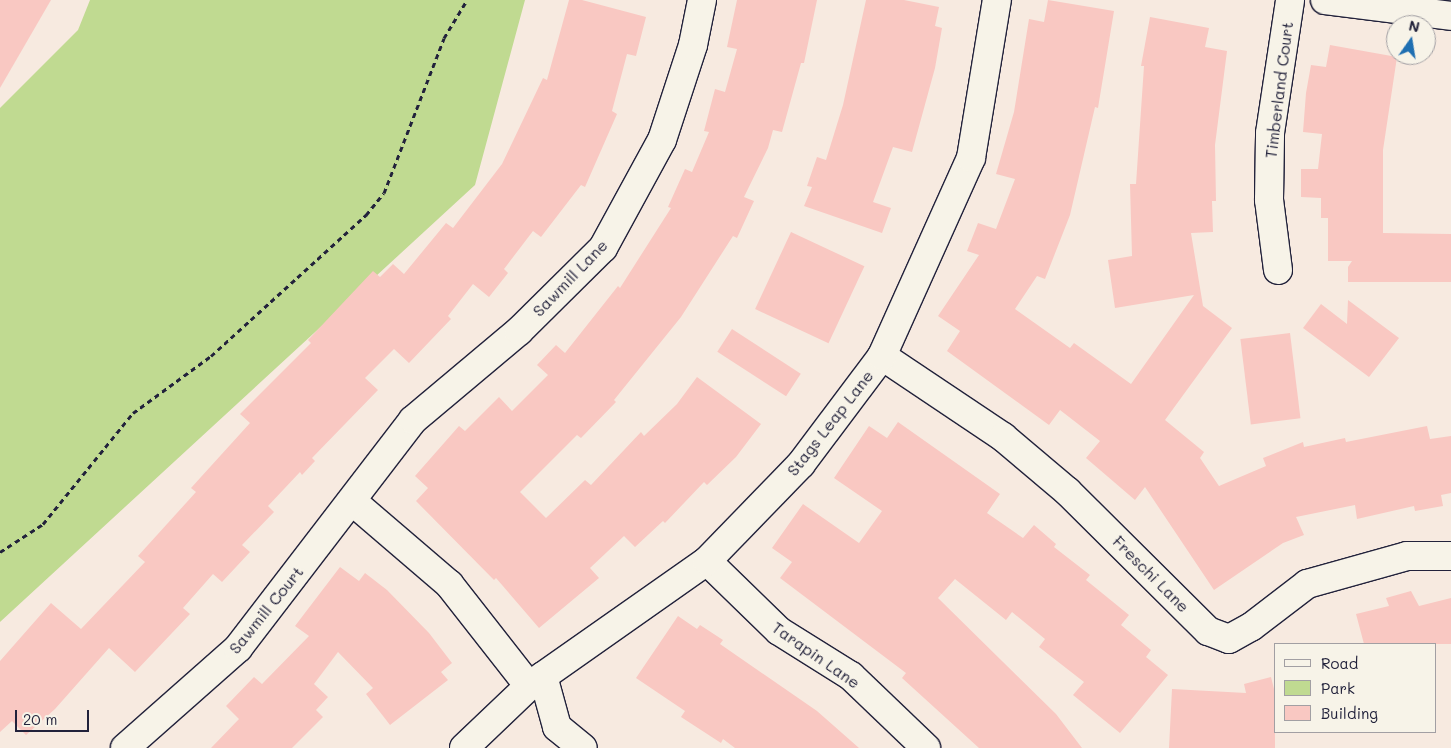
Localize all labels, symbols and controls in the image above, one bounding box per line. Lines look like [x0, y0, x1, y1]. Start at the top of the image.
north arrow [1386, 15, 1436, 65]
text: N [1407, 15, 1422, 36]
street label: Timberland Court [1261, 21, 1297, 159]
street label: Sawmill Lane [529, 236, 611, 320]
street label: Stags Leap Lane [783, 366, 877, 480]
street label: Freschi Lane [1109, 532, 1193, 616]
street label: Sawmill Court [225, 562, 307, 658]
street label: Tarapin Lane [768, 618, 864, 692]
legend [1274, 643, 1436, 733]
text: Road [1321, 653, 1358, 673]
text: Park [1321, 678, 1355, 698]
scale bar [18, 700, 91, 732]
text: Building [1321, 703, 1378, 723]
text: 20 m [23, 709, 57, 729]

